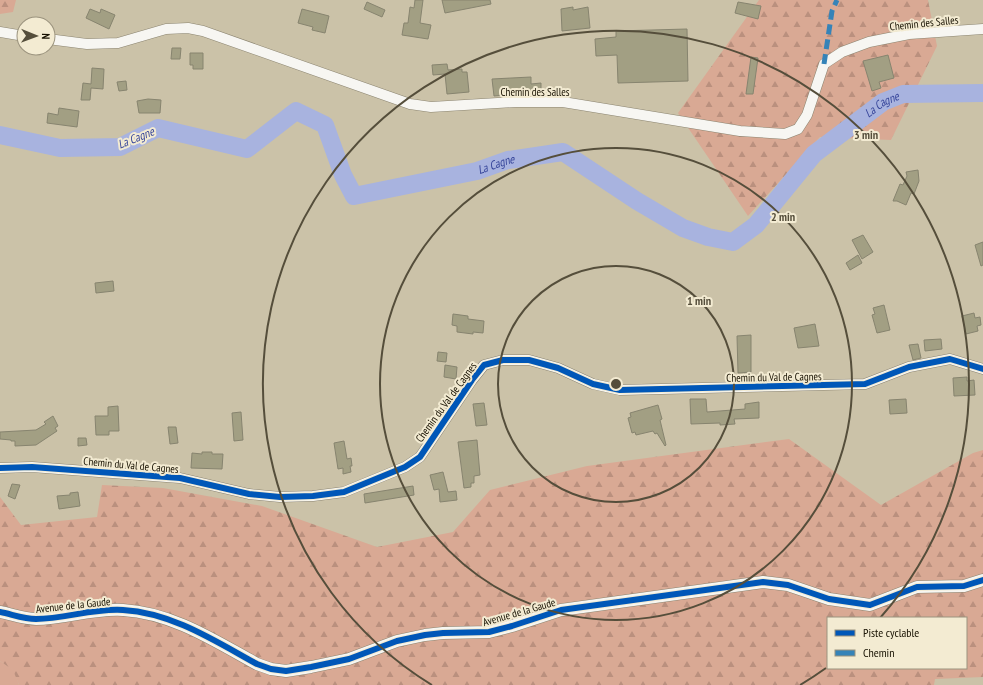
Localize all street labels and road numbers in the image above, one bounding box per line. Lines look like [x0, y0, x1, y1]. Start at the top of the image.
street label: Chemin des Salles [889, 12, 959, 34]
street label: Chemin des Salles [501, 85, 570, 99]
street label: Chemin du Val de Cagnes [412, 359, 480, 445]
street label: Chemin du Val de Cagnes [726, 369, 822, 385]
street label: Chemin du Val de Cagnes [83, 454, 179, 476]
street label: Avenue de la Gaude [35, 594, 111, 616]
street label: Avenue de la Gaude [481, 595, 557, 629]

